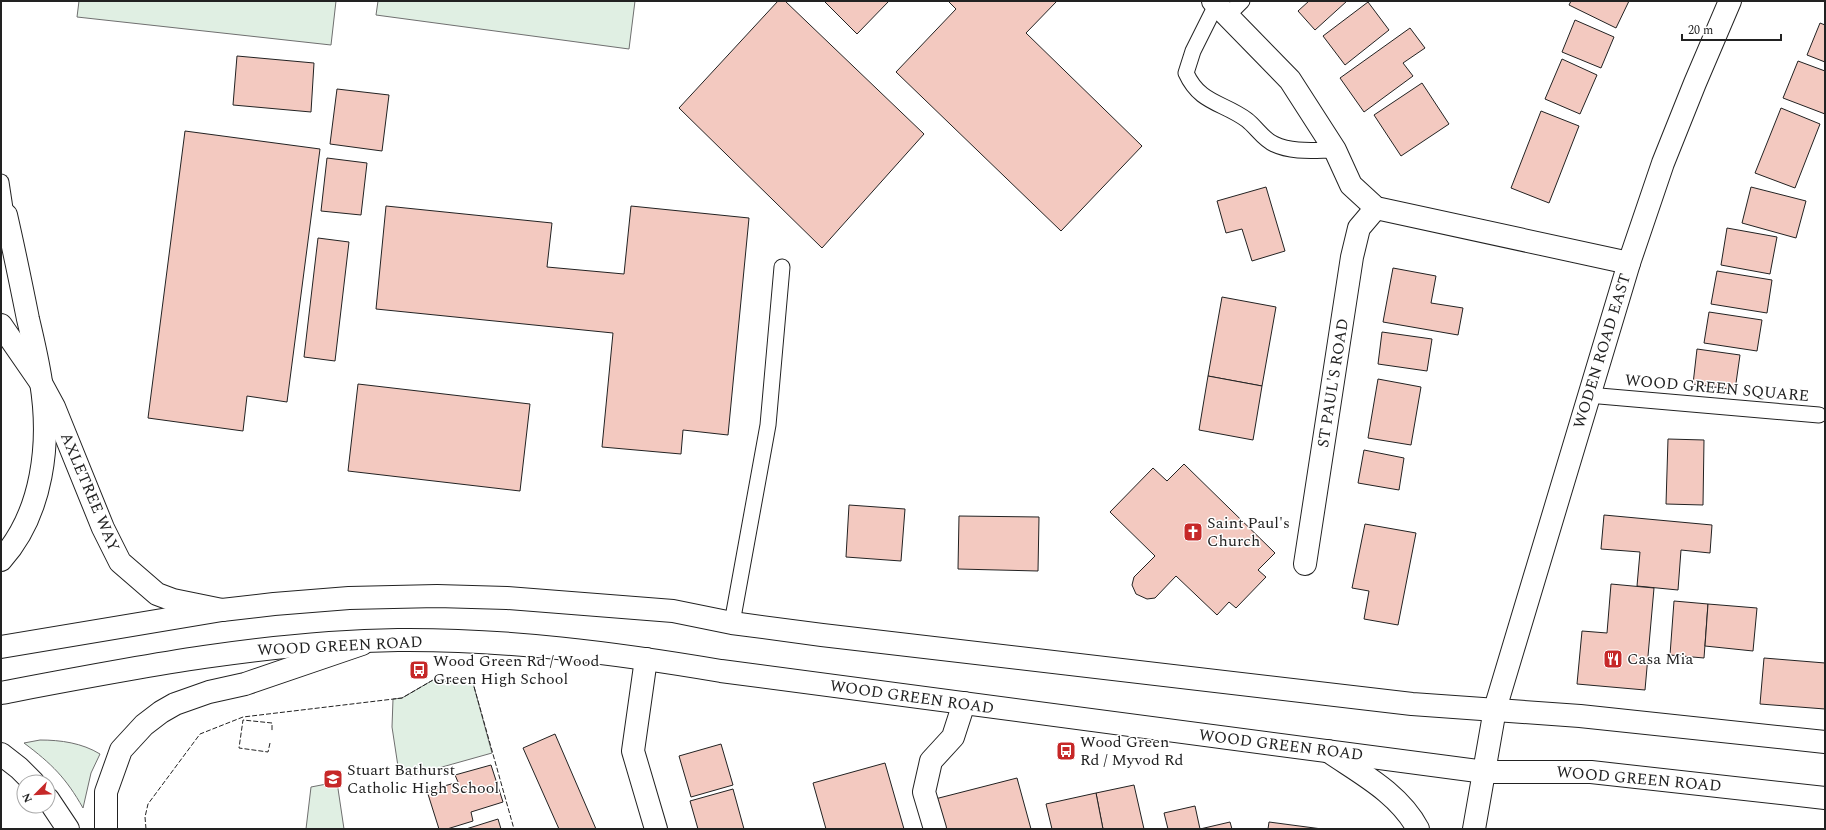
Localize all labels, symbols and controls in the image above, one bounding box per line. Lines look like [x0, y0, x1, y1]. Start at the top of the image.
scale bar [1682, 16, 1781, 42]
text: 20 m [1688, 21, 1713, 40]
street label: WODEN ROAD EAST [1567, 270, 1637, 432]
street label: ST PAUL'S ROAD [1311, 317, 1355, 449]
street label: WOOD GREEN SQUARE [1624, 368, 1810, 408]
street label: AXLETREE WAY [54, 429, 126, 555]
place label: Saint Paul's Church [1207, 511, 1290, 553]
church icon: Saint Paul's Church [1182, 521, 1204, 543]
street label: WOOD GREEN ROAD [257, 630, 423, 662]
place label: Casa Mia [1627, 647, 1694, 671]
restaurant icon: Casa Mia [1602, 648, 1624, 670]
place label: Wood Green Rd / Wood Green High School [433, 649, 600, 691]
bus stop icon: Wood Green Rd / Wood Green High School [408, 659, 430, 681]
street label: WOOD GREEN ROAD [828, 674, 996, 720]
street label: WOOD GREEN ROAD [1197, 723, 1365, 767]
place label: Wood Green Rd / Myvod Rd [1080, 730, 1183, 772]
bus stop icon: Wood Green Rd / Myvod Rd [1055, 740, 1077, 762]
place label: Stuart Bathurst Catholic High School [347, 758, 499, 800]
street label: WOOD GREEN ROAD [1555, 760, 1723, 798]
school or university icon: Stuart Bathurst Catholic High School [322, 768, 344, 790]
north arrow [16, 774, 56, 814]
text: N [18, 790, 37, 805]

